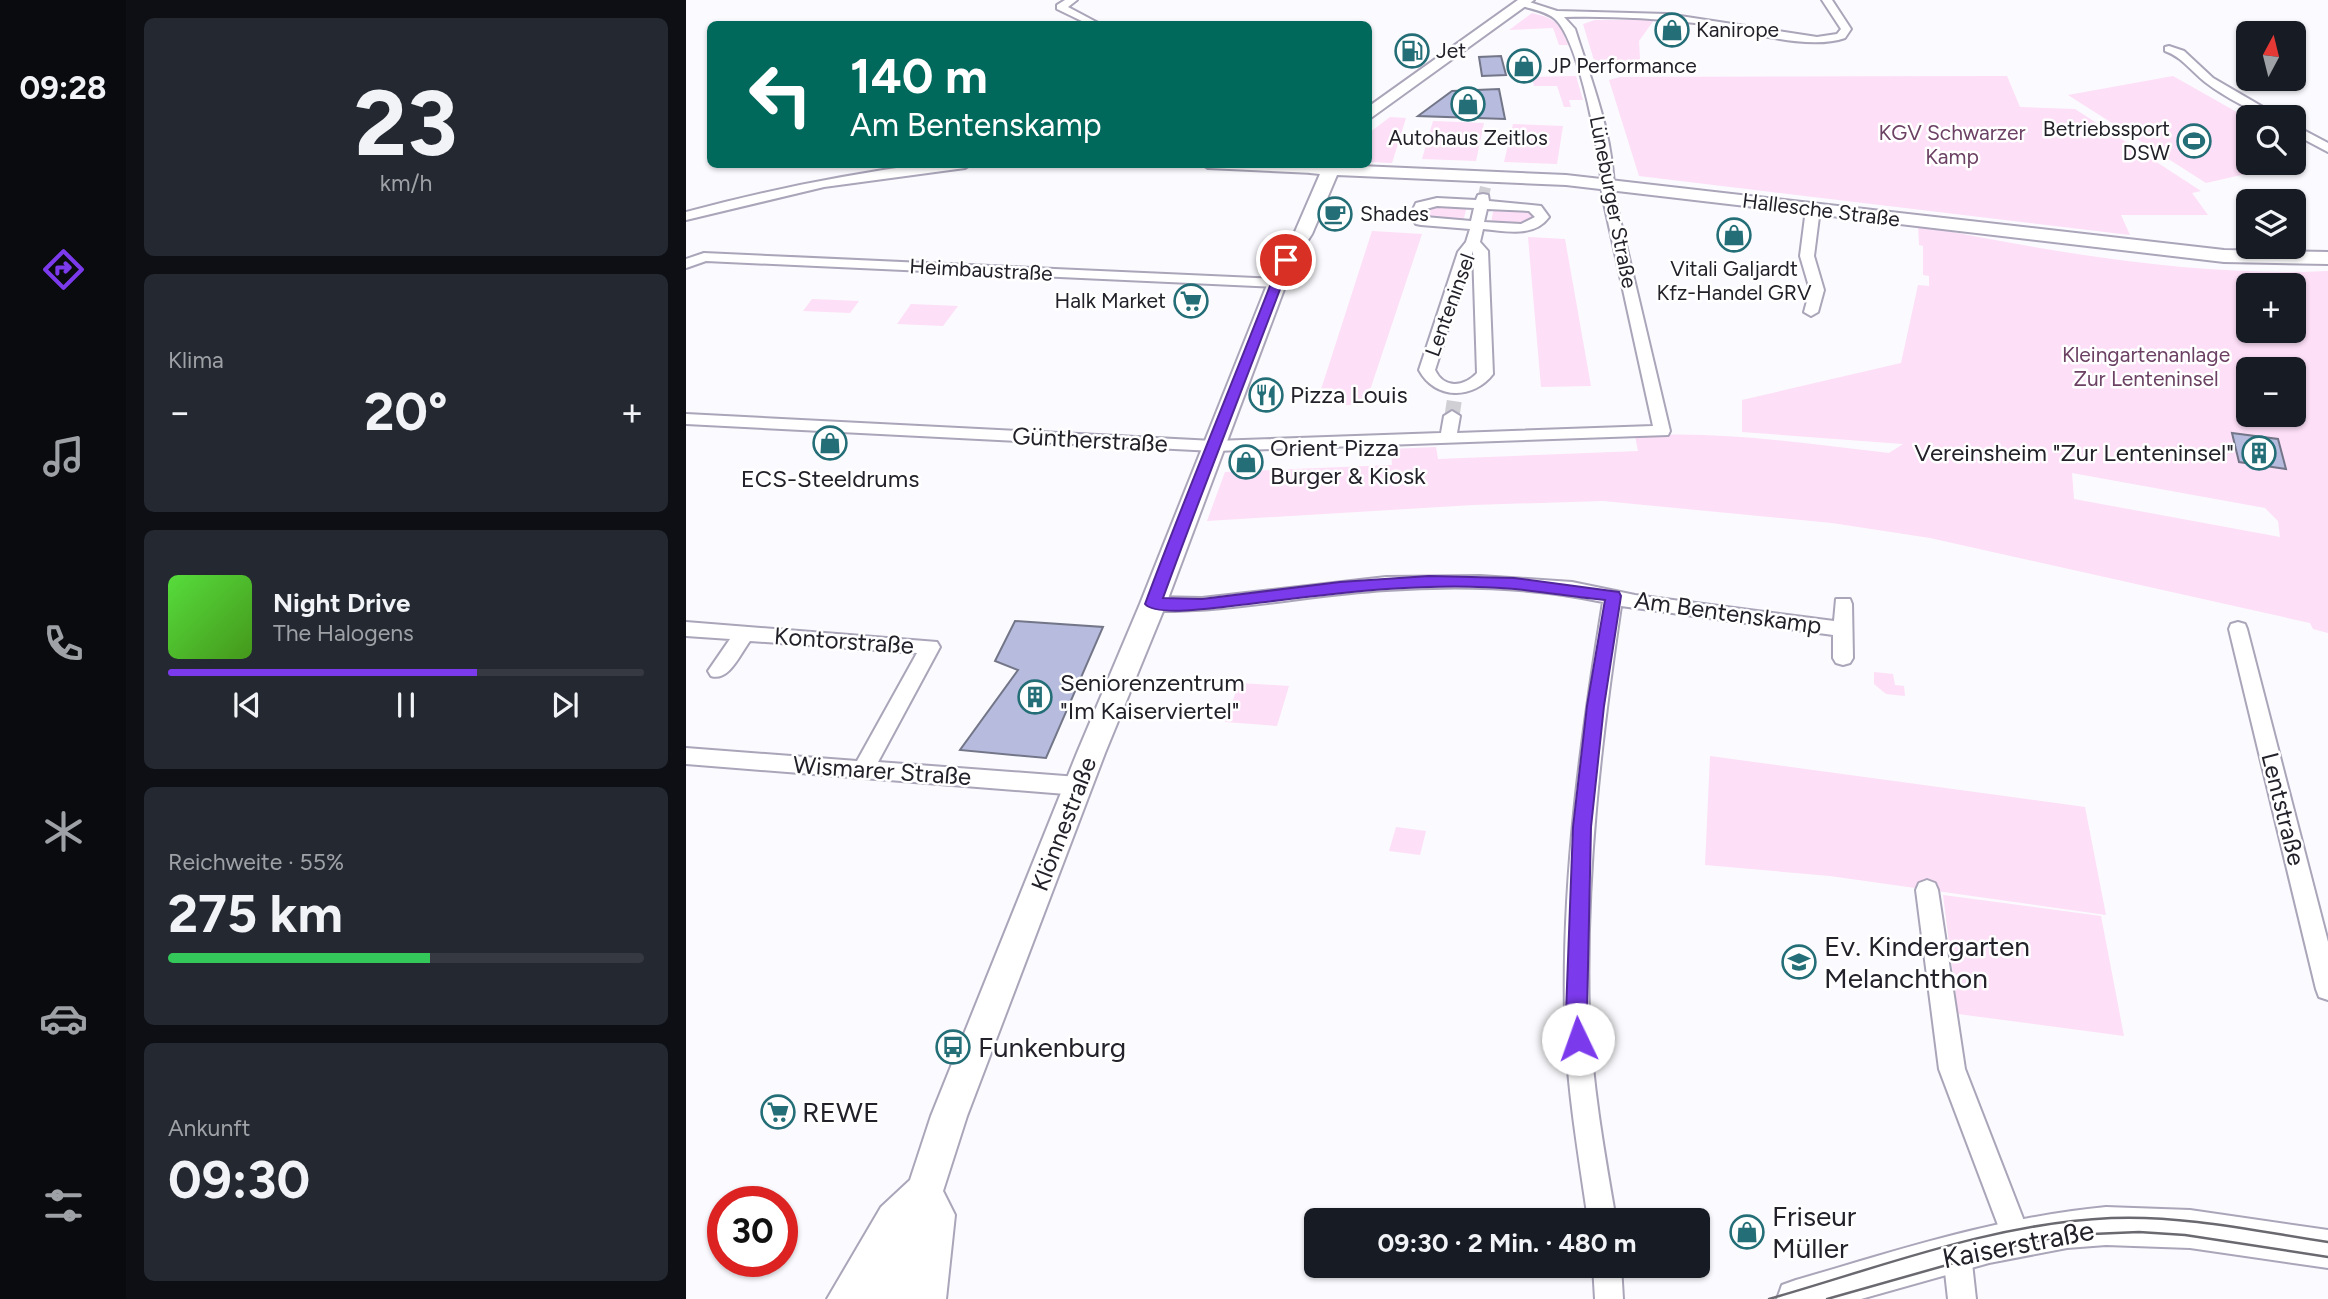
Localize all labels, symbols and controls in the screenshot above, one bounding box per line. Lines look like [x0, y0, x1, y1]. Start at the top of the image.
shop icon: Kanirope [1653, 11, 1691, 49]
place label: Kanirope [1696, 17, 1779, 42]
north arrow [2236, 21, 2306, 91]
map controls [2236, 21, 2306, 427]
fuel station icon: Jet [1393, 32, 1431, 70]
place label: Jet [1436, 38, 1466, 63]
text: 140 m [850, 46, 988, 105]
shop icon: JP Performance [1505, 47, 1543, 85]
icon: left [735, 49, 826, 140]
place label: JP Performance [1548, 53, 1697, 78]
text: 09:28 [19, 69, 107, 107]
text: 23 [354, 69, 458, 178]
shop icon: Autohaus Zeitlos [1449, 85, 1487, 123]
button: search [2236, 105, 2306, 175]
text: Am Bentenskamp [850, 106, 1102, 144]
street label: Lüneburger Straße [1585, 114, 1642, 290]
place label: Betriebssport DSW [2043, 116, 2170, 165]
park label: KGV Schwarzer Kamp [1878, 120, 2026, 169]
sports icon: Betriebssport DSW [2175, 122, 2213, 160]
place label: Autohaus Zeitlos [1388, 125, 1548, 150]
text: km/h [380, 169, 432, 197]
street label: Hallesche Straße [1741, 187, 1901, 232]
button: layers [2236, 189, 2306, 259]
cafe icon: Shades [1316, 195, 1354, 233]
place label: Shades [1360, 201, 1429, 226]
shop icon: Vitali Galjardt Kfz-Handel GRV [1715, 216, 1753, 254]
pin [1256, 230, 1316, 290]
icon: arrive [1267, 241, 1305, 279]
icon: directions [39, 245, 88, 294]
street label: Lenteninsel [1419, 250, 1480, 360]
street label: Heimbaustraße [909, 253, 1053, 286]
place label: Vitali Galjardt Kfz-Handel GRV [1656, 256, 1812, 305]
button: + [2236, 273, 2306, 343]
supermarket icon: Halk Market [1172, 282, 1210, 320]
place label: Halk Market [1055, 288, 1166, 313]
park label: Kleingartenanlage Zur Lenteninsel [2062, 342, 2230, 391]
text: Klima [168, 346, 224, 374]
button: − [2236, 357, 2306, 427]
restaurant icon: Pizza Louis [1247, 376, 1285, 414]
place label: Pizza Louis [1290, 380, 1408, 409]
text: 20° [364, 381, 448, 443]
text: − [168, 389, 192, 435]
text: + [620, 389, 644, 435]
street label: Güntherstraße [1011, 421, 1169, 458]
shop icon: ECS-Steeldrums [811, 424, 849, 462]
icon: music [39, 432, 88, 481]
place label: Orient Pizza Burger & Kiosk [1270, 433, 1426, 490]
building icon: Vereinsheim "Zur Lenteninsel" [2240, 434, 2278, 472]
place label: Vereinsheim "Zur Lenteninsel" [1914, 438, 2234, 467]
shop icon: Orient Pizza Burger & Kiosk [1227, 443, 1265, 481]
place label: ECS-Steeldrums [741, 464, 919, 493]
street label: Am Bentenskamp [1633, 585, 1824, 640]
text: Night Drive [273, 587, 410, 619]
icon: phone [39, 619, 88, 668]
text: The Halogens [273, 619, 414, 647]
street label: Kontorstraße [773, 621, 915, 660]
place label: Seniorenzentrum "Im Kaiserviertel" [1060, 668, 1245, 725]
building icon: Seniorenzentrum "Im Kaiserviertel" [1016, 678, 1054, 716]
icon: previous [228, 686, 266, 724]
icon: pause [387, 686, 425, 724]
icon: next [546, 686, 584, 724]
street label: Lentstraße [2255, 749, 2312, 868]
street label: Wismarer Straße [792, 750, 972, 791]
street label: Klönnestraße [1025, 753, 1102, 895]
icon: climate [39, 807, 88, 856]
text: Reichweite · 55% [168, 848, 344, 876]
text: 275 km [168, 883, 343, 945]
place label: Ev. Kindergarten Melanchthon [1824, 929, 2030, 995]
school or university icon: Ev. Kindergarten Melanchthon [1780, 943, 1818, 981]
icon: car [39, 994, 88, 1043]
position arrow [1541, 1002, 1615, 1076]
bus stop icon: Funkenburg [934, 1028, 972, 1066]
place label: Funkenburg [978, 1030, 1126, 1064]
supermarket icon: REWE [759, 1093, 797, 1131]
place label: REWE [802, 1095, 880, 1129]
text: Ankunft [168, 1114, 250, 1142]
text: 09:30 [168, 1149, 310, 1211]
icon: filters [39, 1181, 88, 1230]
speed limit sign: 30 [707, 1186, 798, 1277]
place label: Friseur Müller [1772, 1199, 1857, 1265]
shop icon: Friseur Müller [1728, 1213, 1766, 1251]
street label: Kaiserstraße [1939, 1213, 2097, 1275]
text: 09:30 · 2 Min. · 480 m [1378, 1227, 1636, 1259]

